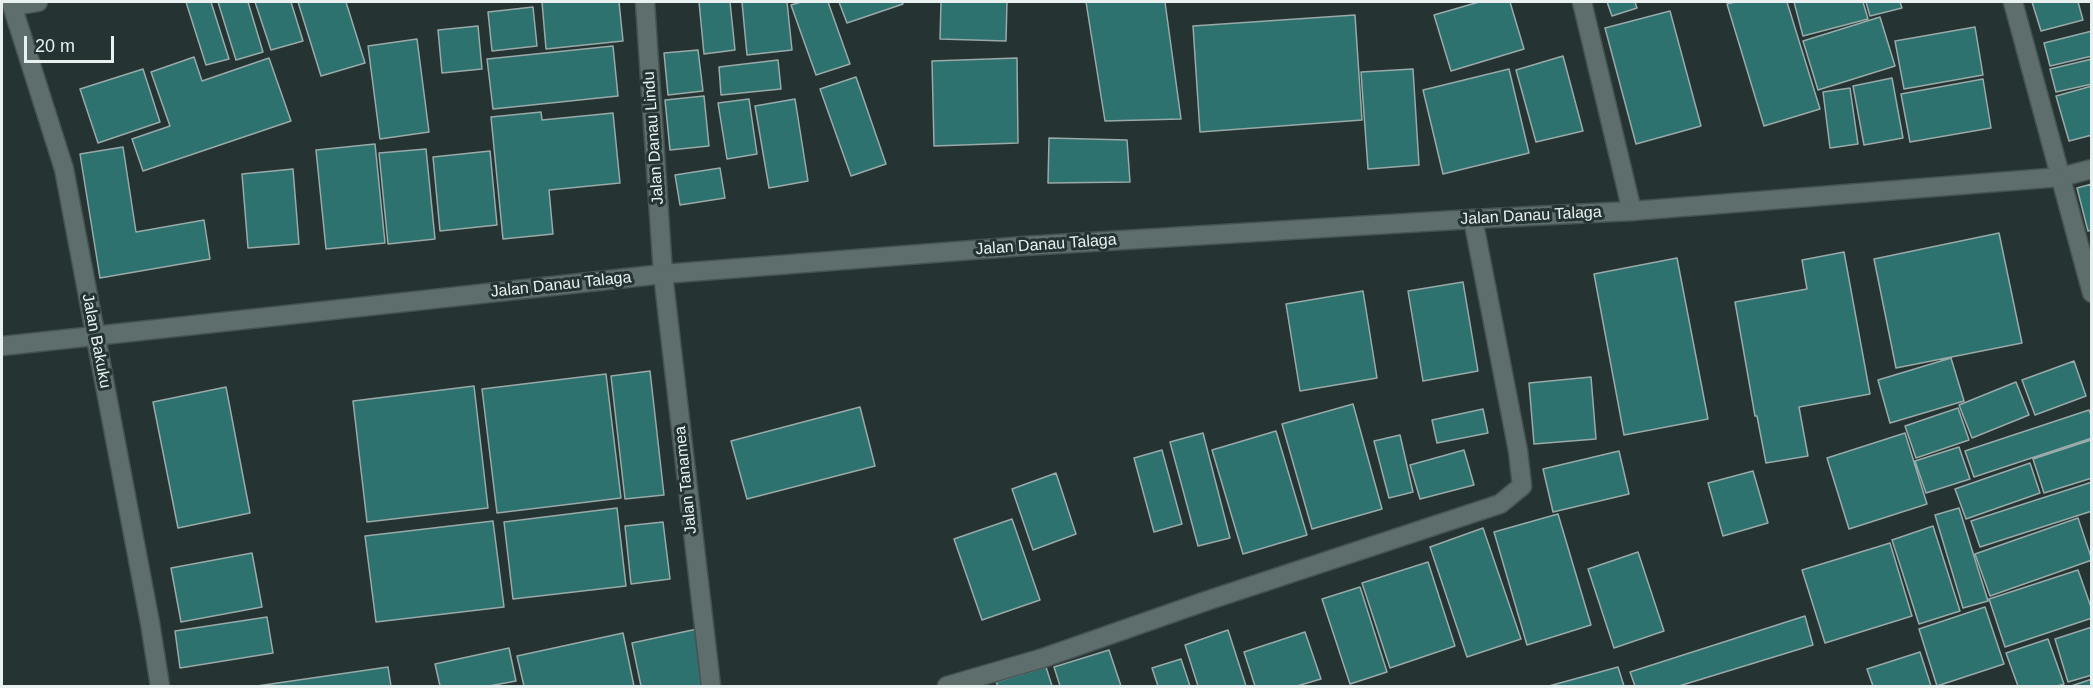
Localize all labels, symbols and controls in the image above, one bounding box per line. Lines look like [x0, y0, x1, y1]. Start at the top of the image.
scale bar [27, 24, 117, 62]
text: 20 m [35, 36, 75, 56]
street label: Jalan Danau Lindu [640, 71, 668, 205]
street label: Jalan Danau Talaga [1460, 203, 1602, 229]
street label: Jalan Danau Talaga [975, 230, 1117, 260]
street label: Jalan Danau Talaga [490, 268, 632, 302]
street label: Jalan Bakuku [77, 292, 115, 390]
street label: Jalan Tanamea [671, 425, 701, 535]

